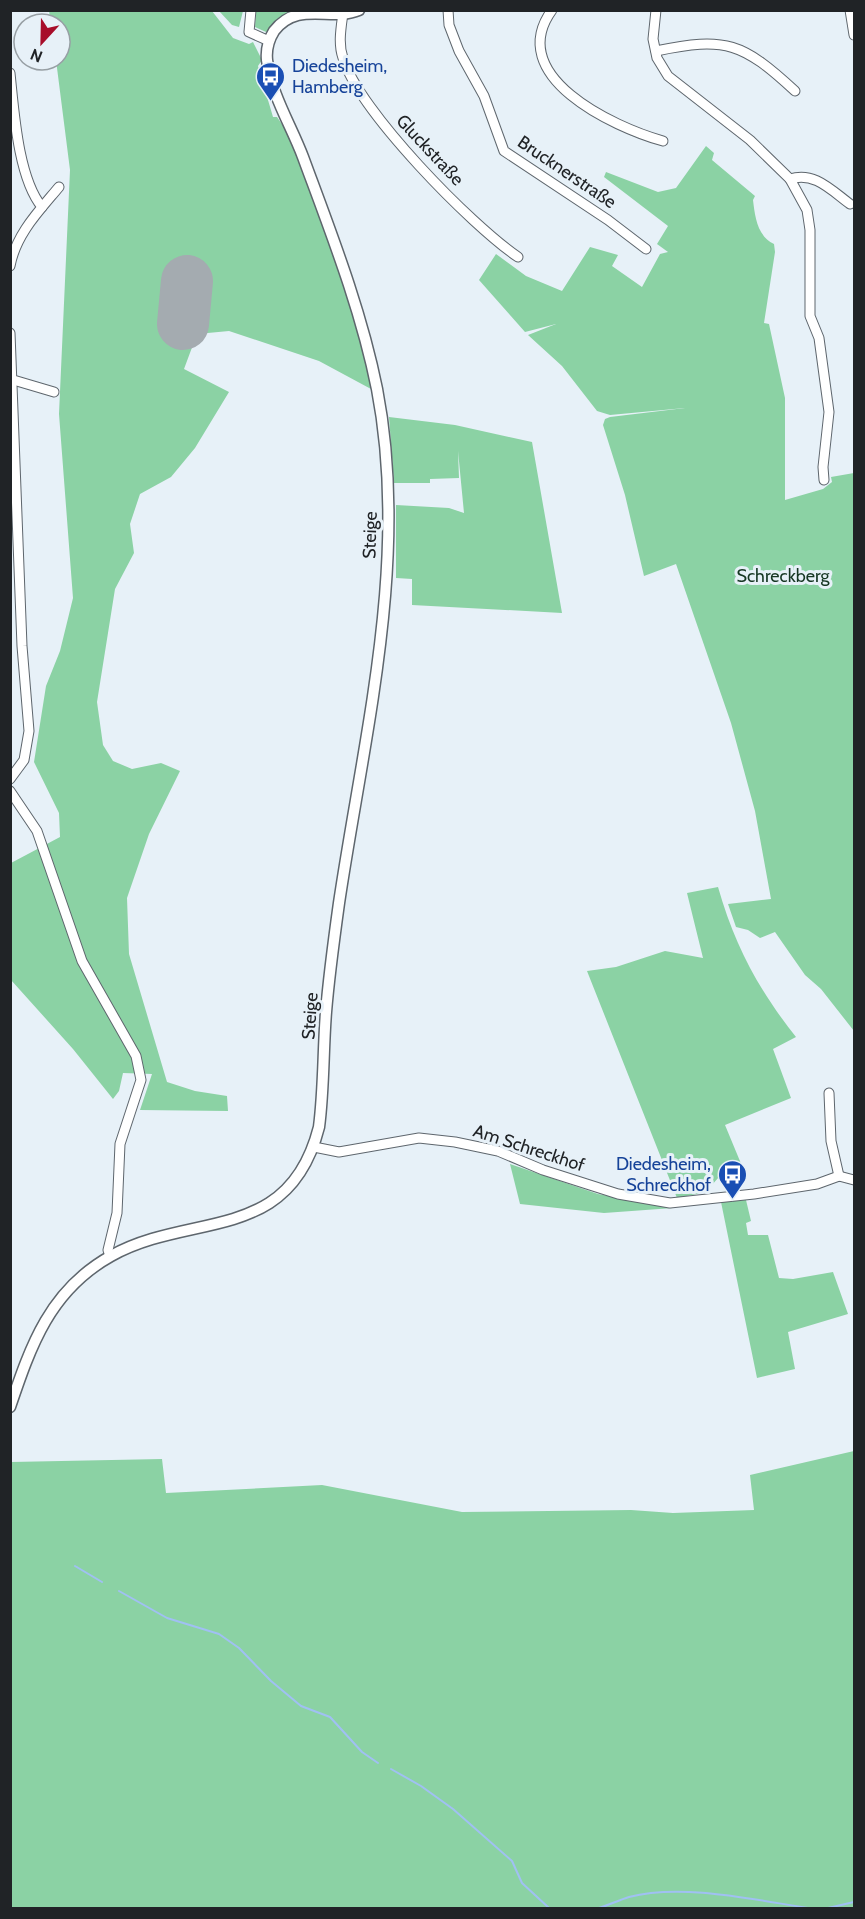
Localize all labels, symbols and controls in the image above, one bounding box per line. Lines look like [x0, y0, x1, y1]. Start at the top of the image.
north arrow [12, 12, 72, 72]
text: N [28, 45, 45, 66]
place label: Diedesheim, Hamberg [292, 55, 387, 98]
bus stop icon: Diedesheim, Hamberg [255, 60, 287, 102]
street label: Gluckstraße [392, 110, 468, 190]
street label: Brucknerstraße [514, 131, 620, 213]
street label: Steige [358, 511, 382, 559]
park label: Schreckberg [736, 565, 831, 587]
street label: Steige [297, 992, 323, 1040]
street label: Am Schreckhof [471, 1120, 588, 1176]
place label: Diedesheim, Schreckhof [616, 1153, 711, 1196]
bus stop icon: Diedesheim, Schreckhof [716, 1158, 748, 1200]

